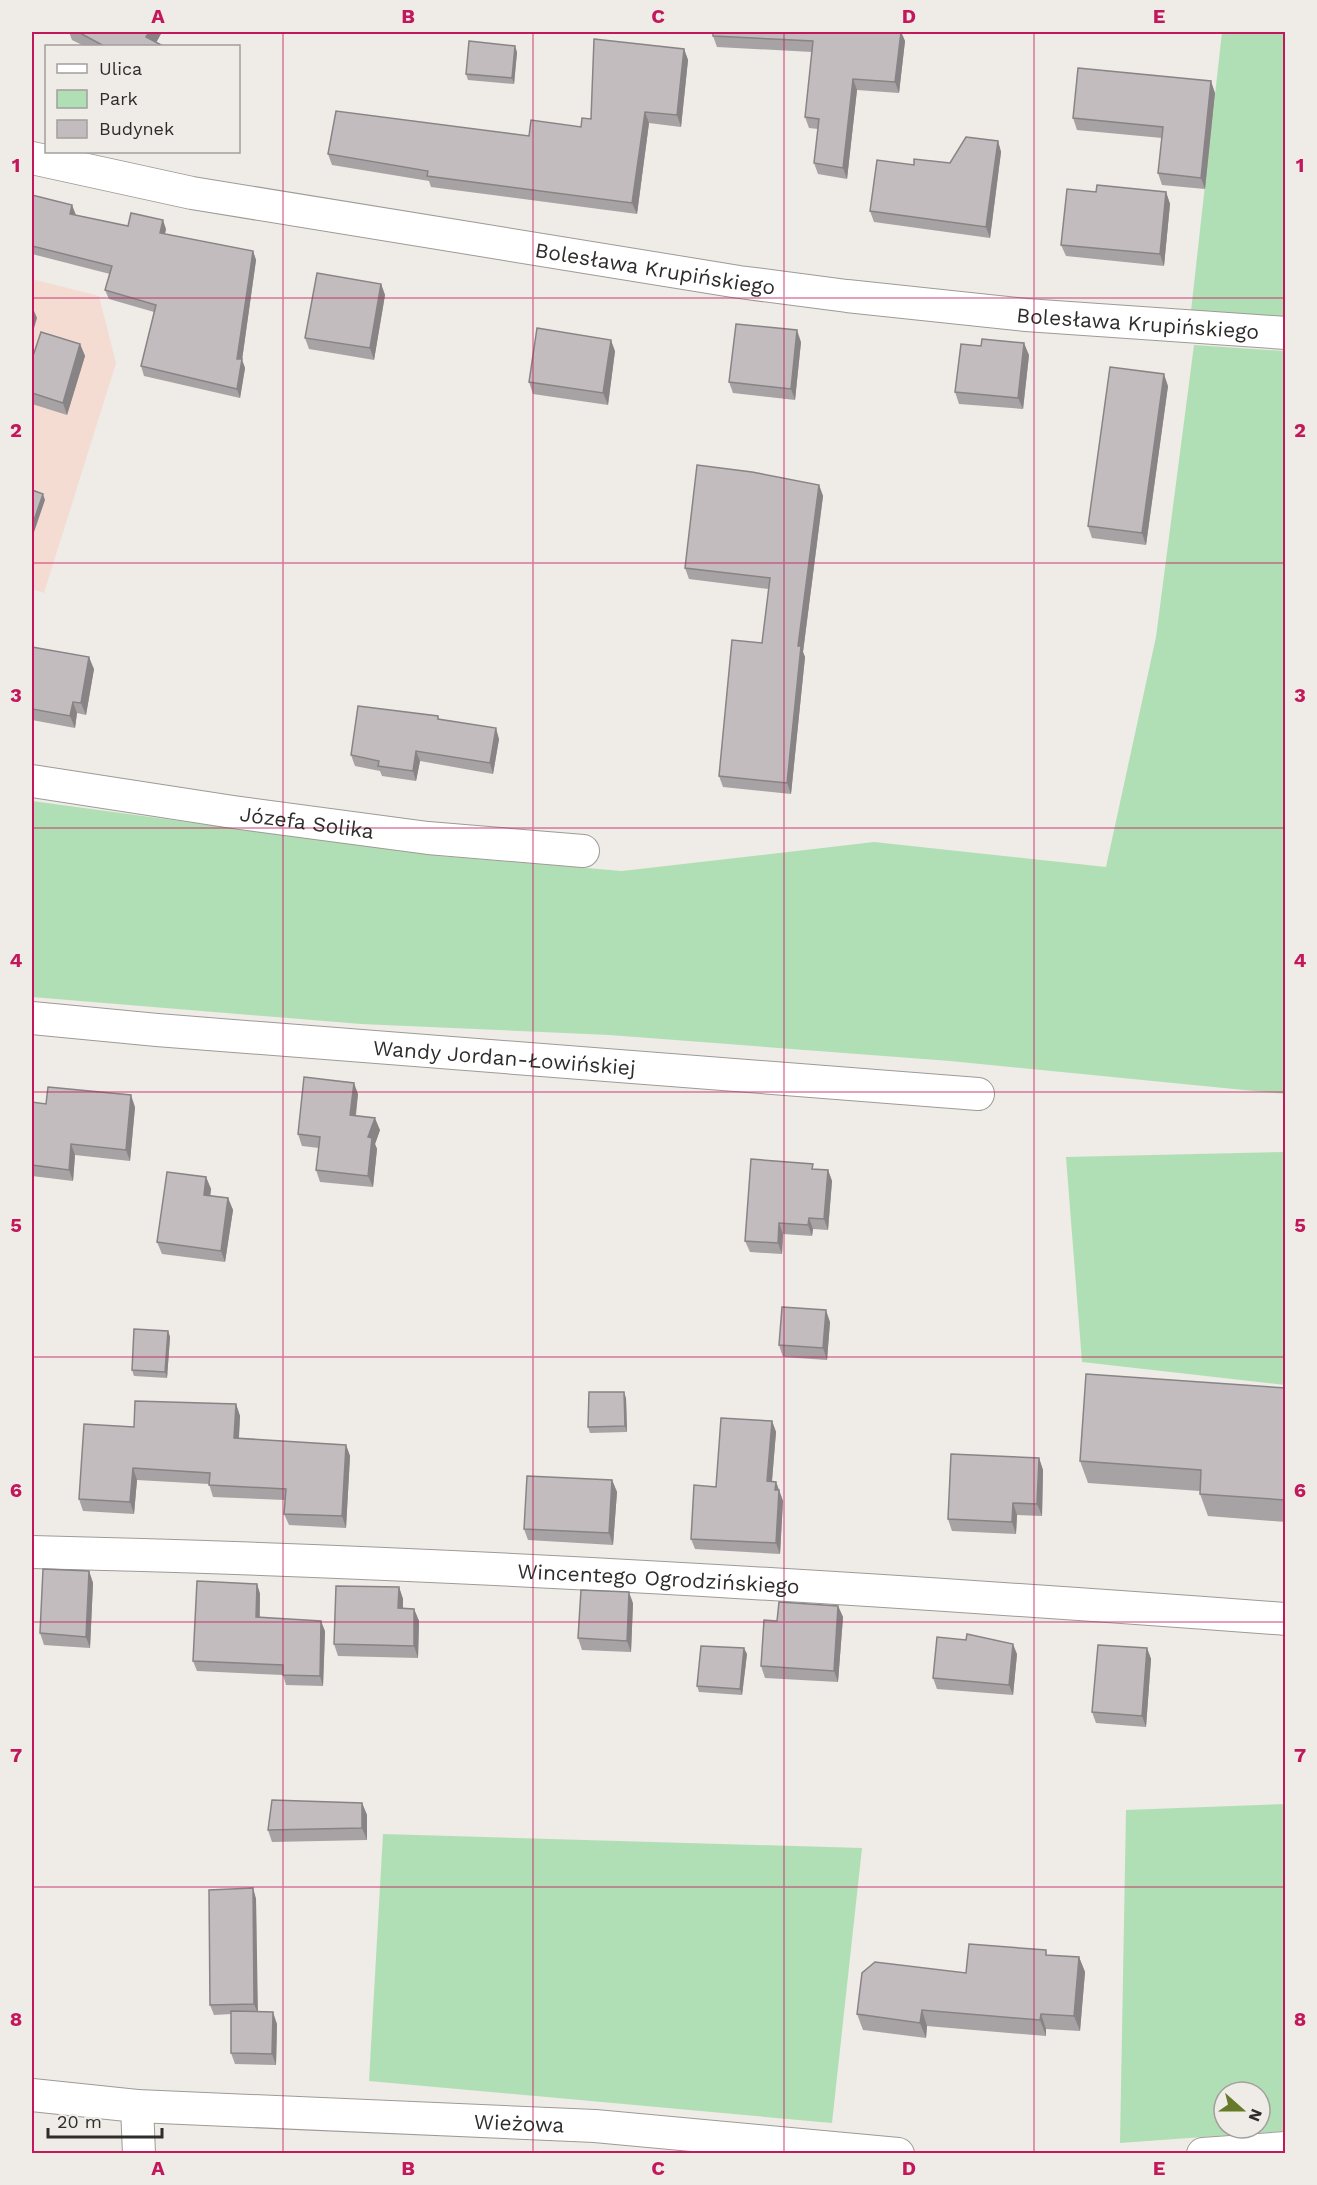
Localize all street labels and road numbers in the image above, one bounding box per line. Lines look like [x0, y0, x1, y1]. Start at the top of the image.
street label: Bolesława Krupińskiego [533, 237, 777, 299]
street label: Bolesława Krupińskiego [1015, 302, 1260, 344]
street label: Józefa Solika [238, 801, 376, 843]
street label: Wandy Jordan-Łowińskiej [372, 1034, 637, 1080]
street label: Wincentego Ogrodzińskiego [517, 1558, 800, 1598]
street label: Wieżowa [473, 2108, 565, 2137]

